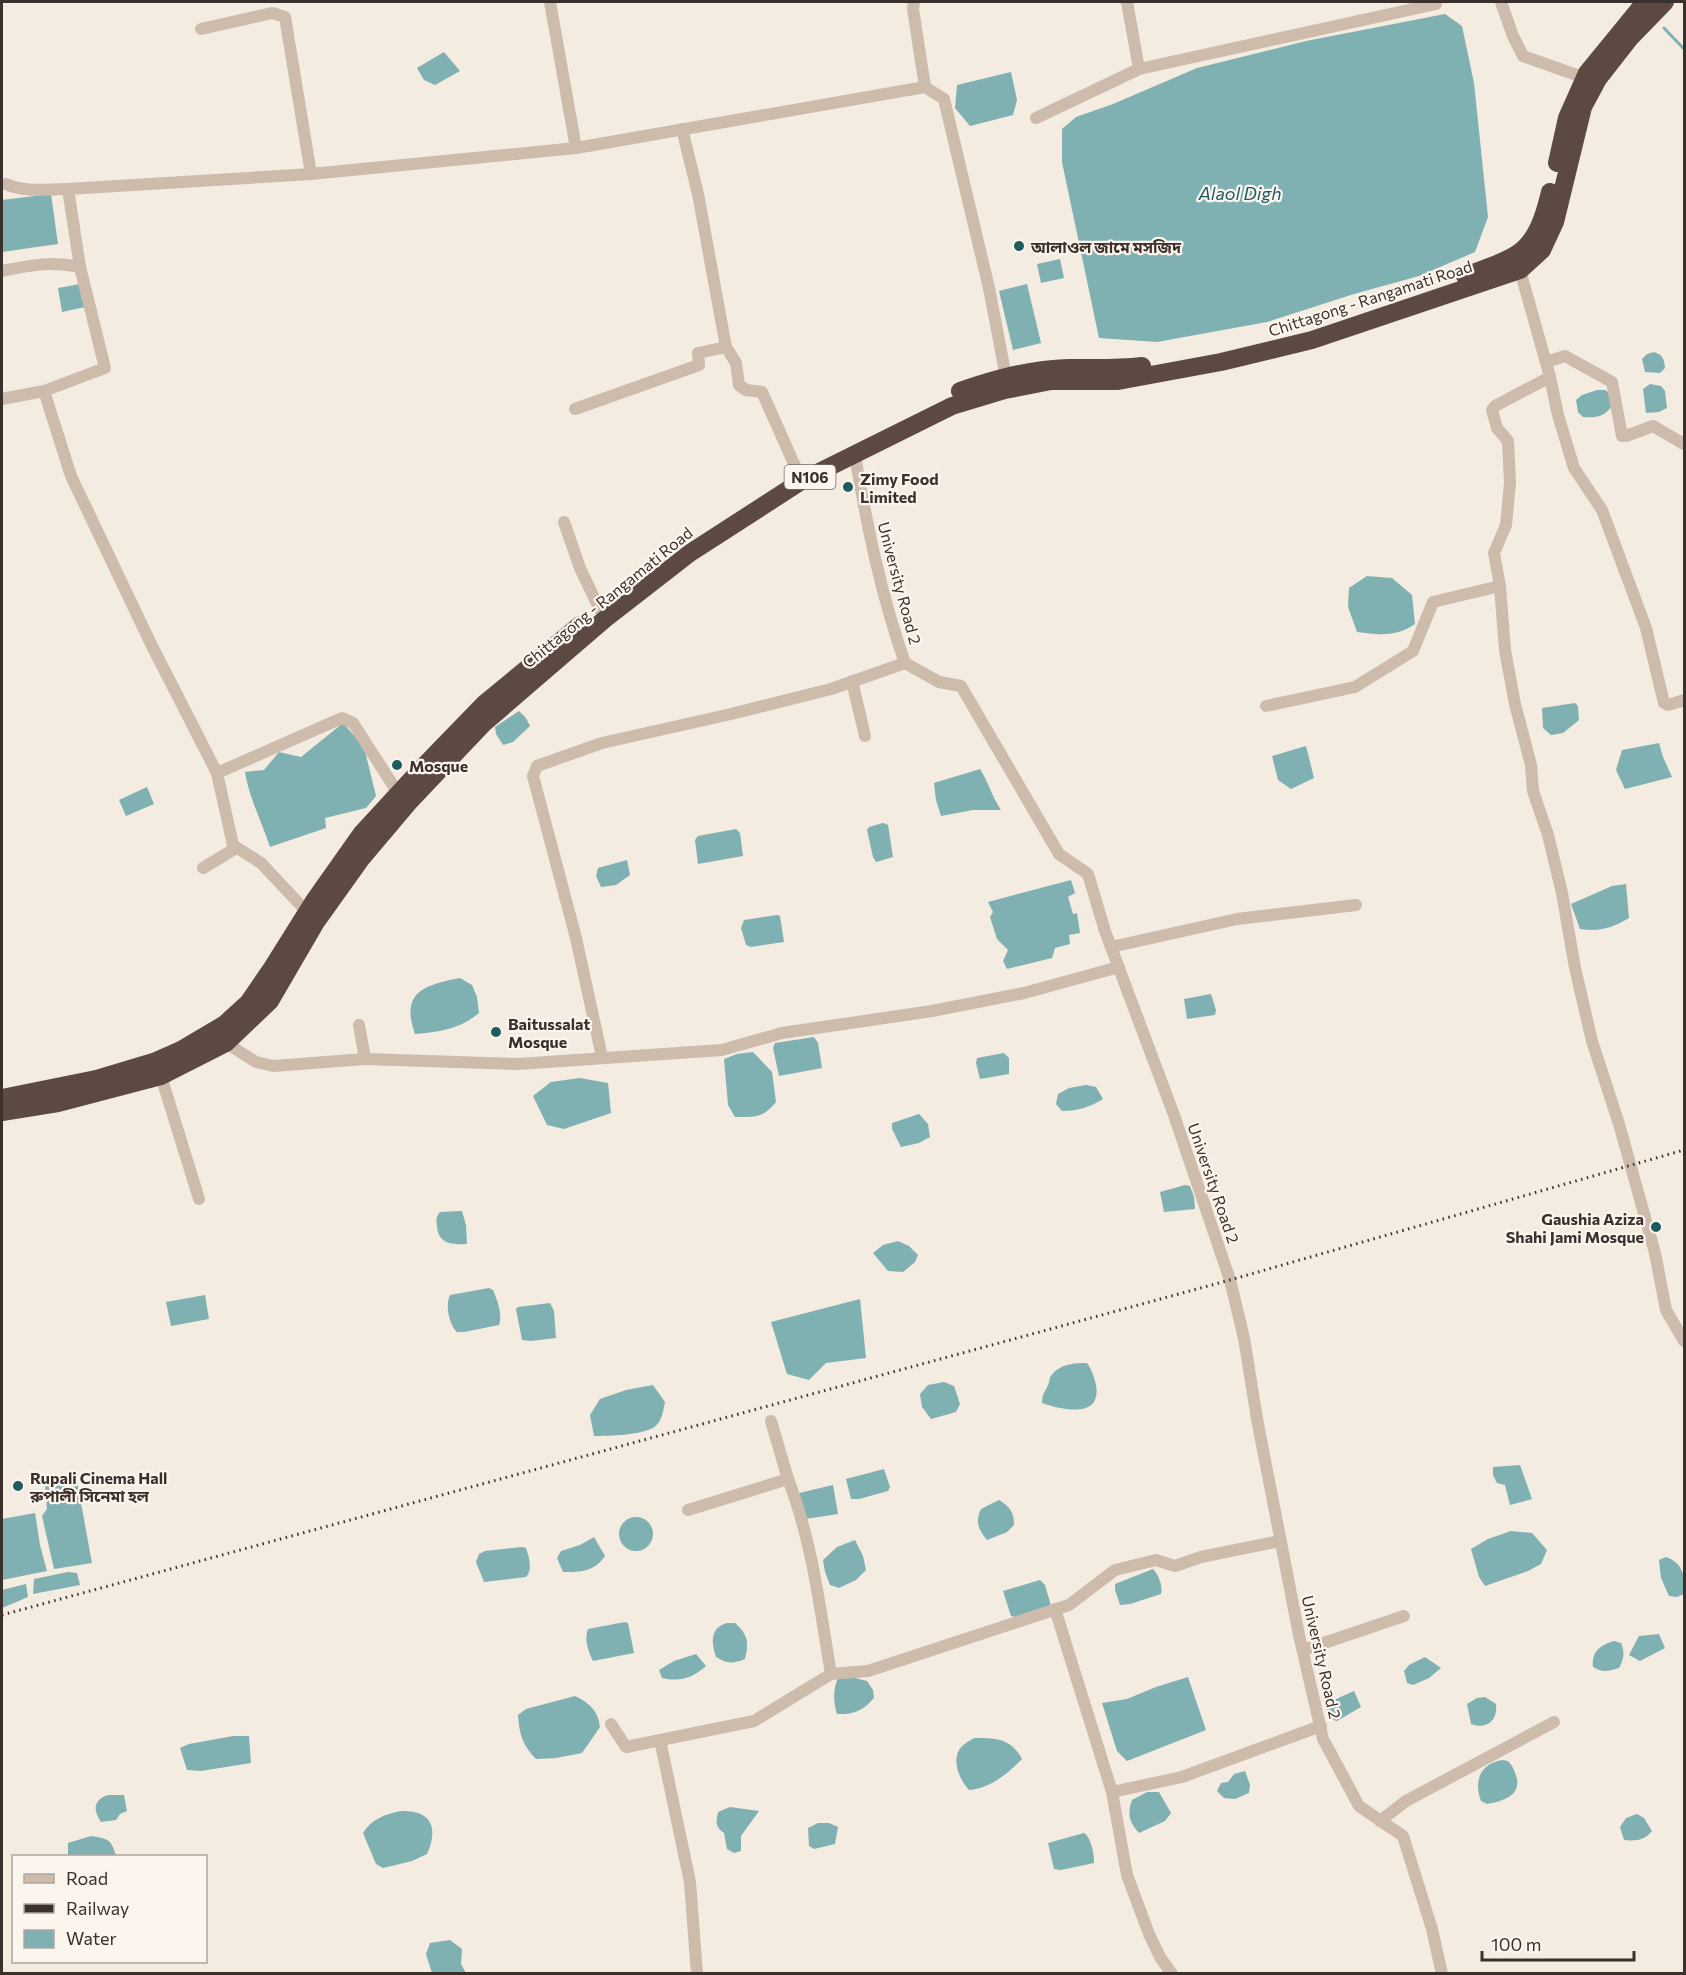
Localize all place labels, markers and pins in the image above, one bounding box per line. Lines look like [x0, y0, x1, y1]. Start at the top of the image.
place label: আলাওল জামে মসজিদ [1030, 237, 1182, 256]
marker: আলাওল জামে মসজিদ [1012, 239, 1026, 253]
place label: Zimy Food Limited [860, 469, 939, 506]
marker: Zimy Food Limited [841, 480, 855, 494]
place label: Mosque [409, 756, 468, 775]
marker: Mosque [390, 758, 404, 772]
place label: Baitussalat Mosque [508, 1014, 590, 1051]
marker: Baitussalat Mosque [489, 1025, 503, 1039]
place label: Gaushia Aziza Shahi Jami Mosque [1506, 1209, 1644, 1246]
marker: Gaushia Aziza Shahi Jami Mosque [1649, 1220, 1663, 1234]
place label: Rupali Cinema Hall রুপালী সিনেমা হল [29, 1468, 167, 1505]
marker: Rupali Cinema Hall রুপালী সিনেমা হল [11, 1479, 25, 1493]

